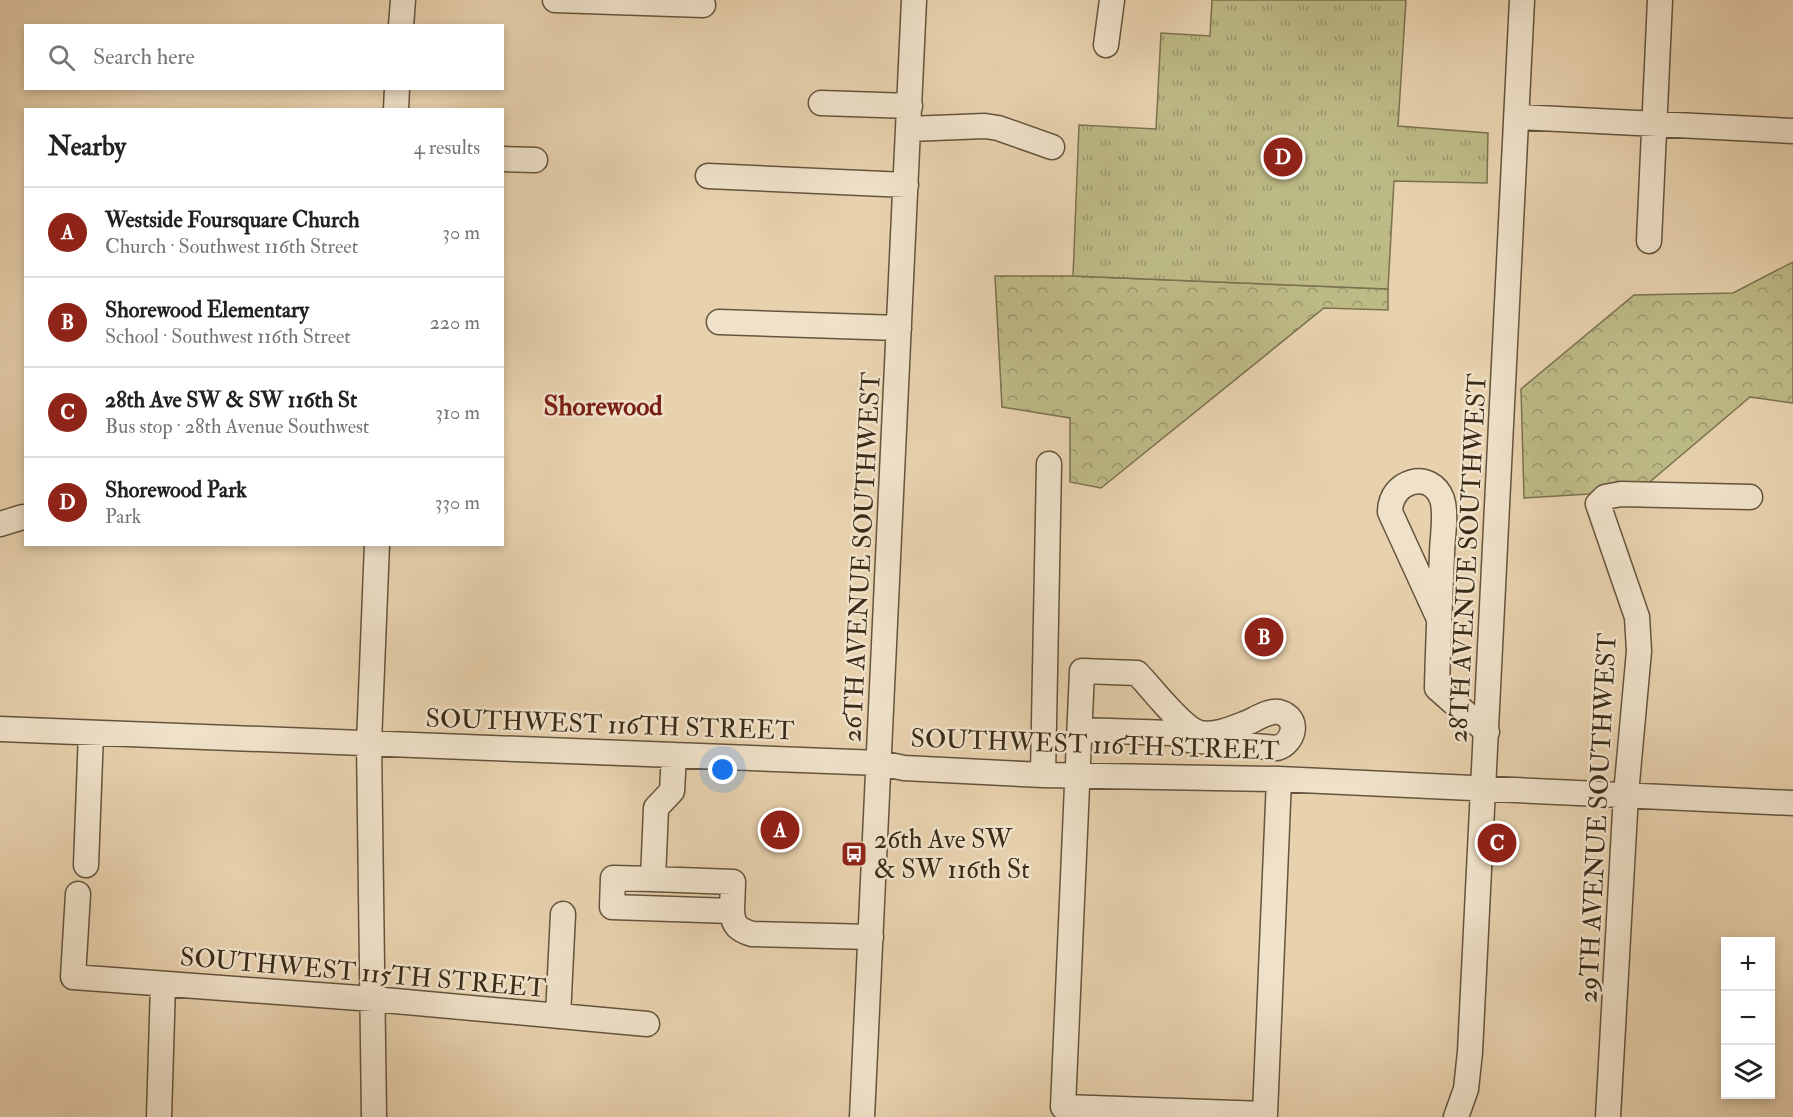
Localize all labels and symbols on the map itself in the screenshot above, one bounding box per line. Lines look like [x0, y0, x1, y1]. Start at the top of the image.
pin: D [1264, 134, 1302, 180]
street label: 26TH AVENUE SOUTHWEST [836, 371, 888, 743]
street label: 28TH AVENUE SOUTHWEST [1442, 373, 1494, 743]
district label: Shorewood [543, 390, 663, 423]
pin: B [1244, 614, 1284, 660]
street label: 29TH AVENUE SOUTHWEST [1572, 632, 1624, 1004]
street label: SOUTHWEST 116TH STREET [425, 703, 795, 747]
street label: SOUTHWEST 116TH STREET [910, 723, 1280, 767]
your location [708, 755, 737, 784]
pin: A [760, 808, 800, 852]
pin: C [1478, 820, 1516, 866]
place label: 26th Ave SW & SW 116th St [874, 824, 1030, 886]
bus stop icon: 26th Ave SW & SW 116th St [839, 839, 869, 869]
street label: SOUTHWEST 115TH STREET [179, 941, 547, 1005]

